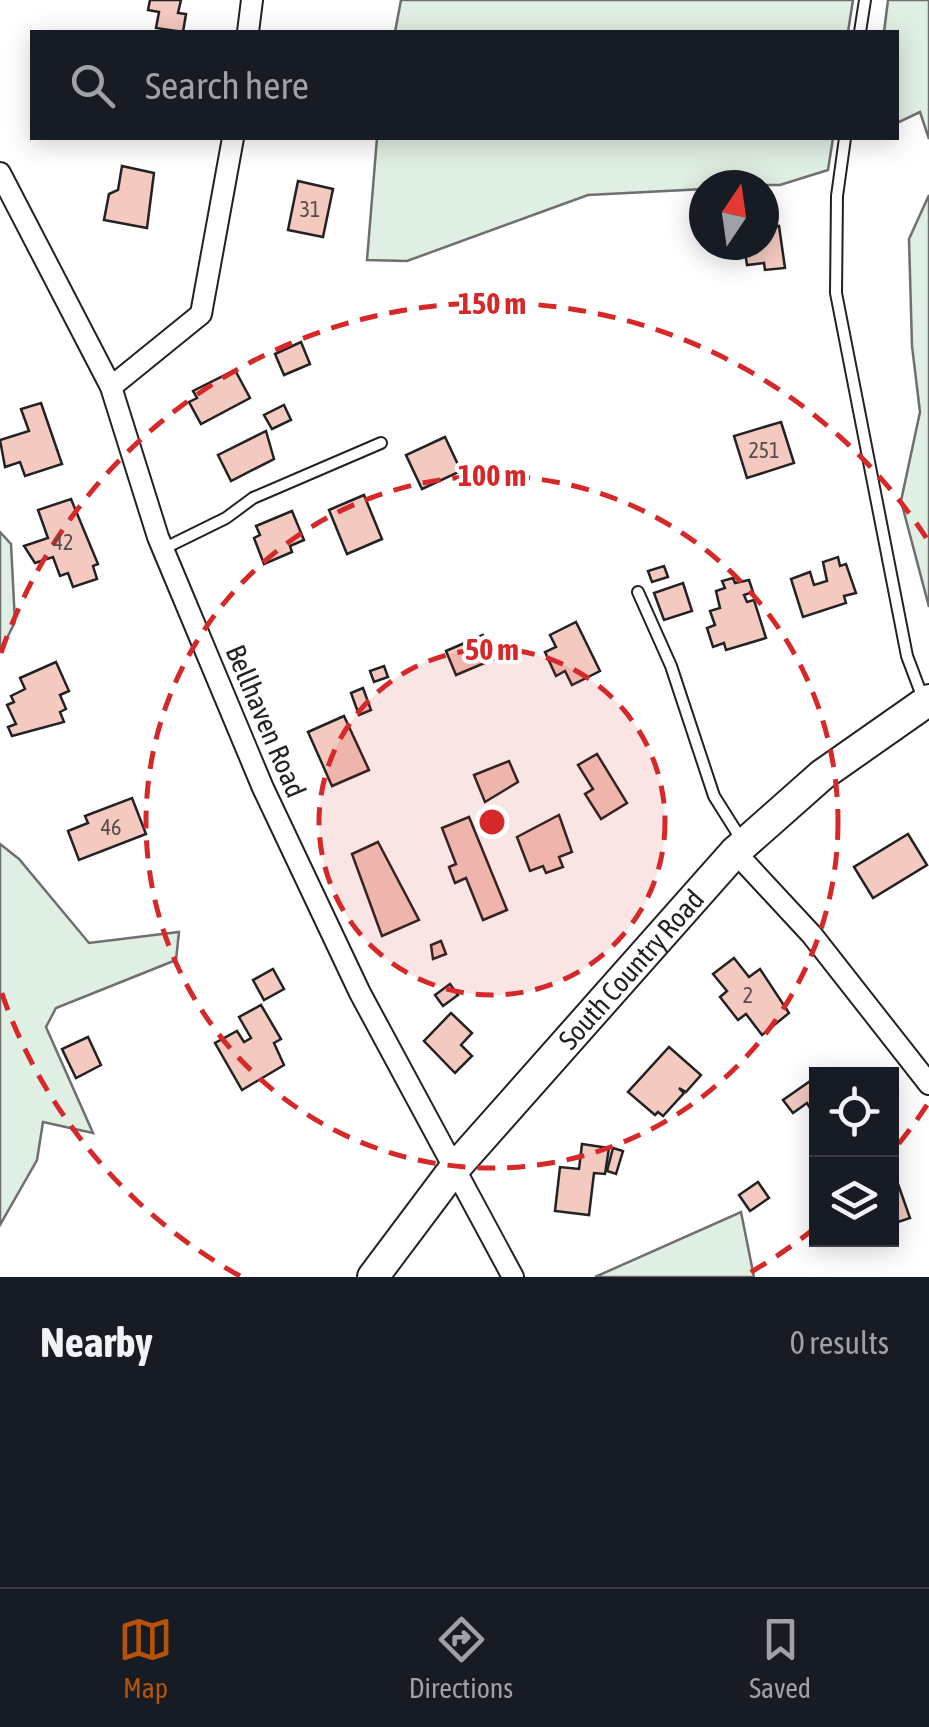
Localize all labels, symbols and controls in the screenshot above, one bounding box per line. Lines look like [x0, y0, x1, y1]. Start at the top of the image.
search box [30, 30, 899, 140]
icon: search [65, 58, 120, 113]
text: Search here [145, 64, 309, 107]
north arrow [689, 170, 779, 260]
house number: 31 [300, 196, 320, 222]
text: 150 m [458, 286, 526, 320]
house number: 251 [748, 437, 780, 463]
text: 100 m [458, 458, 526, 492]
house number: 42 [53, 529, 73, 555]
text: 50 m [465, 632, 519, 666]
street label: Bellhaven Road [220, 640, 312, 802]
centre of rings [474, 804, 510, 840]
house number: 46 [101, 814, 121, 840]
street label: South Country Road [552, 883, 710, 1055]
house number: 2 [743, 982, 753, 1008]
map controls [809, 1067, 899, 1247]
button: locate [809, 1067, 899, 1157]
button: layers [809, 1157, 899, 1247]
text: Nearby [40, 1318, 153, 1366]
text: 0 results [790, 1324, 889, 1361]
tab: Map [118, 1612, 173, 1704]
tab: Directions [409, 1612, 513, 1704]
tab: Saved [749, 1612, 811, 1704]

